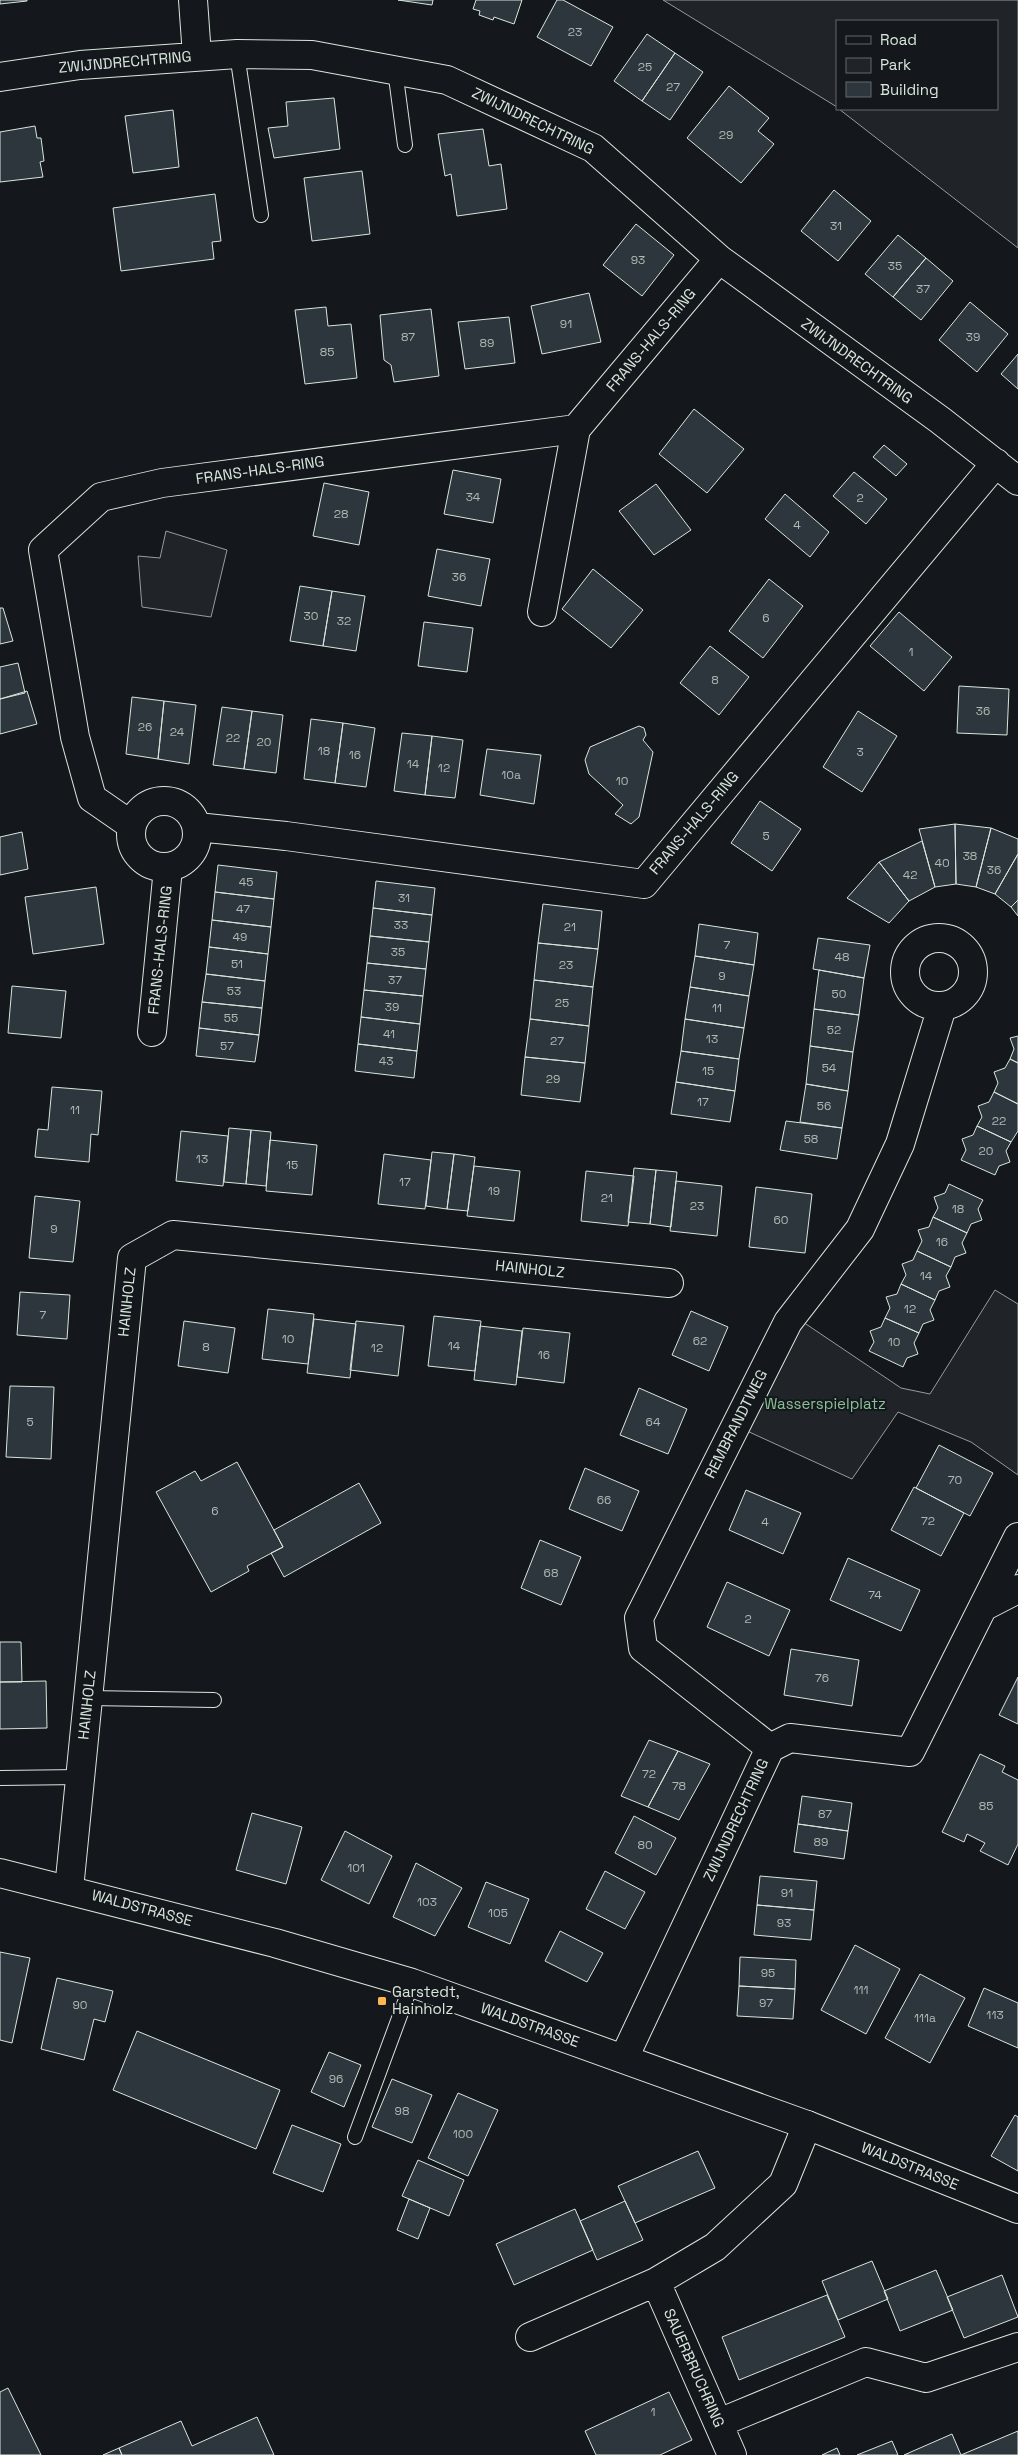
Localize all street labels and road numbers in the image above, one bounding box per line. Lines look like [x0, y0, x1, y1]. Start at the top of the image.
street label: ZWIJNDRECHTRING [58, 46, 192, 77]
street label: ZWIJNDRECHTRING [469, 83, 597, 158]
street label: FRANS-HALS-RING [602, 284, 700, 395]
street label: ZWIJNDRECHTRING [798, 314, 917, 408]
street label: FRANS-HALS-RING [194, 451, 325, 488]
street label: FRANS-HALS-RING [645, 767, 743, 878]
street label: FRANS-HALS-RING [143, 885, 176, 1015]
street label: HAINHOLZ [494, 1255, 566, 1282]
street label: HAINHOLZ [113, 1266, 140, 1338]
street label: REMBRANDTWEG [700, 1366, 771, 1481]
street label: HAINHOLZ [73, 1669, 100, 1741]
street label: ZWIJNDRECHTRING [699, 1755, 772, 1884]
street label: WALDSTRASSE [90, 1885, 195, 1930]
street label: WALDSTRASSE [478, 1998, 582, 2051]
street label: WALDSTRASSE [859, 2137, 962, 2194]
street label: SAUERBRUCHRING [660, 2305, 729, 2430]

